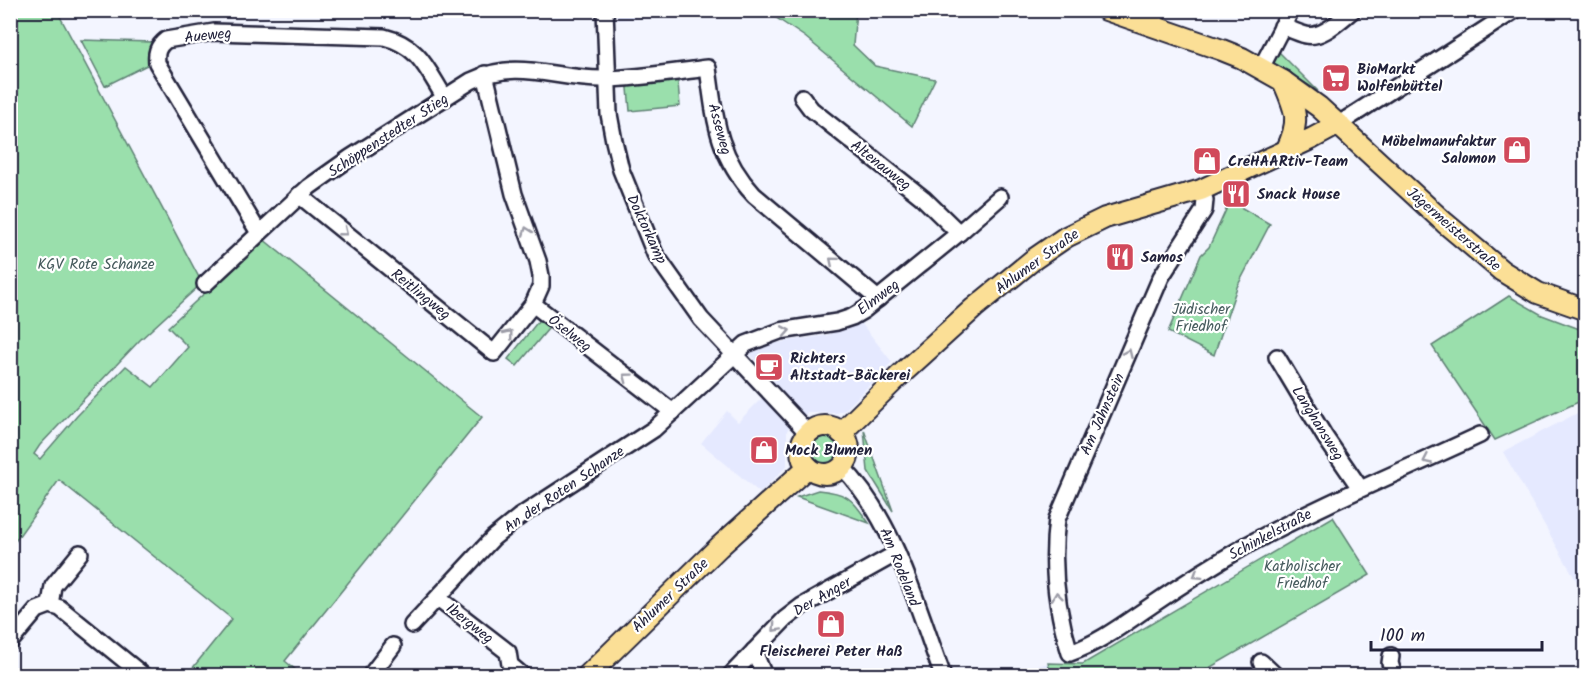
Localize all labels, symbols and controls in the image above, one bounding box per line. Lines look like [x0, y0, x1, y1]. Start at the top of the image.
street label: Aueweg [183, 22, 233, 50]
place label: BioMarkt Wolfenbüttel [1357, 58, 1442, 99]
supermarket icon: BioMarkt Wolfenbüttel [1320, 62, 1352, 94]
street label: Schöppenstedter Stieg [323, 88, 454, 184]
street label: Asseweg [701, 101, 737, 158]
place label: Möbelmanufaktur Salomon [1381, 130, 1497, 171]
street label: Altenauweg [845, 134, 916, 197]
shop icon: Möbelmanufaktur Salomon [1501, 134, 1533, 166]
shop icon: CreHAARtiv-Team [1191, 145, 1223, 177]
place label: CreHAARtiv-Team [1228, 150, 1348, 174]
restaurant icon: Snack House [1220, 178, 1252, 210]
street label: Jägermeisterstraße [1401, 182, 1506, 278]
place label: Snack House [1257, 183, 1341, 207]
street label: Doktorkamp [620, 191, 673, 268]
street label: Ahlumer Straße [990, 223, 1085, 301]
one-way arrow [337, 224, 348, 235]
one-way arrow [522, 226, 534, 237]
restaurant icon: Samos [1104, 241, 1136, 273]
place label: Samos [1141, 246, 1183, 270]
park label: KGV Rote Schanze [37, 253, 155, 277]
one-way arrow [829, 258, 840, 269]
street label: Reitlingweg [385, 263, 456, 327]
street label: Elmweg [852, 274, 905, 322]
park label: Jüdischer Friedhof [1172, 298, 1231, 339]
street label: Öselweg [542, 309, 596, 359]
one-way arrow [781, 325, 791, 338]
one-way arrow [501, 330, 512, 341]
place label: Richters Altstadt-Bäckerei [790, 347, 911, 388]
one-way arrow [1121, 349, 1133, 360]
cafe icon: Richters Altstadt-Bäckerei [753, 351, 785, 383]
street label: Am Jahnstein [1074, 369, 1132, 459]
one-way arrow [622, 373, 633, 384]
street label: Langhansweg [1285, 382, 1350, 465]
shop icon: Mock Blumen [748, 434, 780, 466]
place label: Mock Blumen [785, 439, 872, 463]
street label: An der Roten Schanze [499, 440, 630, 539]
one-way arrow [1422, 452, 1433, 464]
street label: Schinkelstraße [1224, 503, 1317, 567]
street label: Am Rodeland [872, 524, 926, 611]
street label: Ahlumer Straße [627, 553, 715, 639]
park label: Katholischer Friedhof [1264, 555, 1341, 596]
one-way arrow [1193, 568, 1203, 580]
street label: Der Anger [789, 570, 857, 623]
one-way arrow [1052, 592, 1064, 601]
street label: Ibergweg [440, 597, 499, 650]
shop icon: Fleischerei Peter Haß [815, 608, 847, 640]
scale bar [1371, 614, 1542, 652]
one-way arrow [773, 620, 784, 631]
text: 100 m [1380, 622, 1425, 651]
place label: Fleischerei Peter Haß [759, 640, 903, 664]

